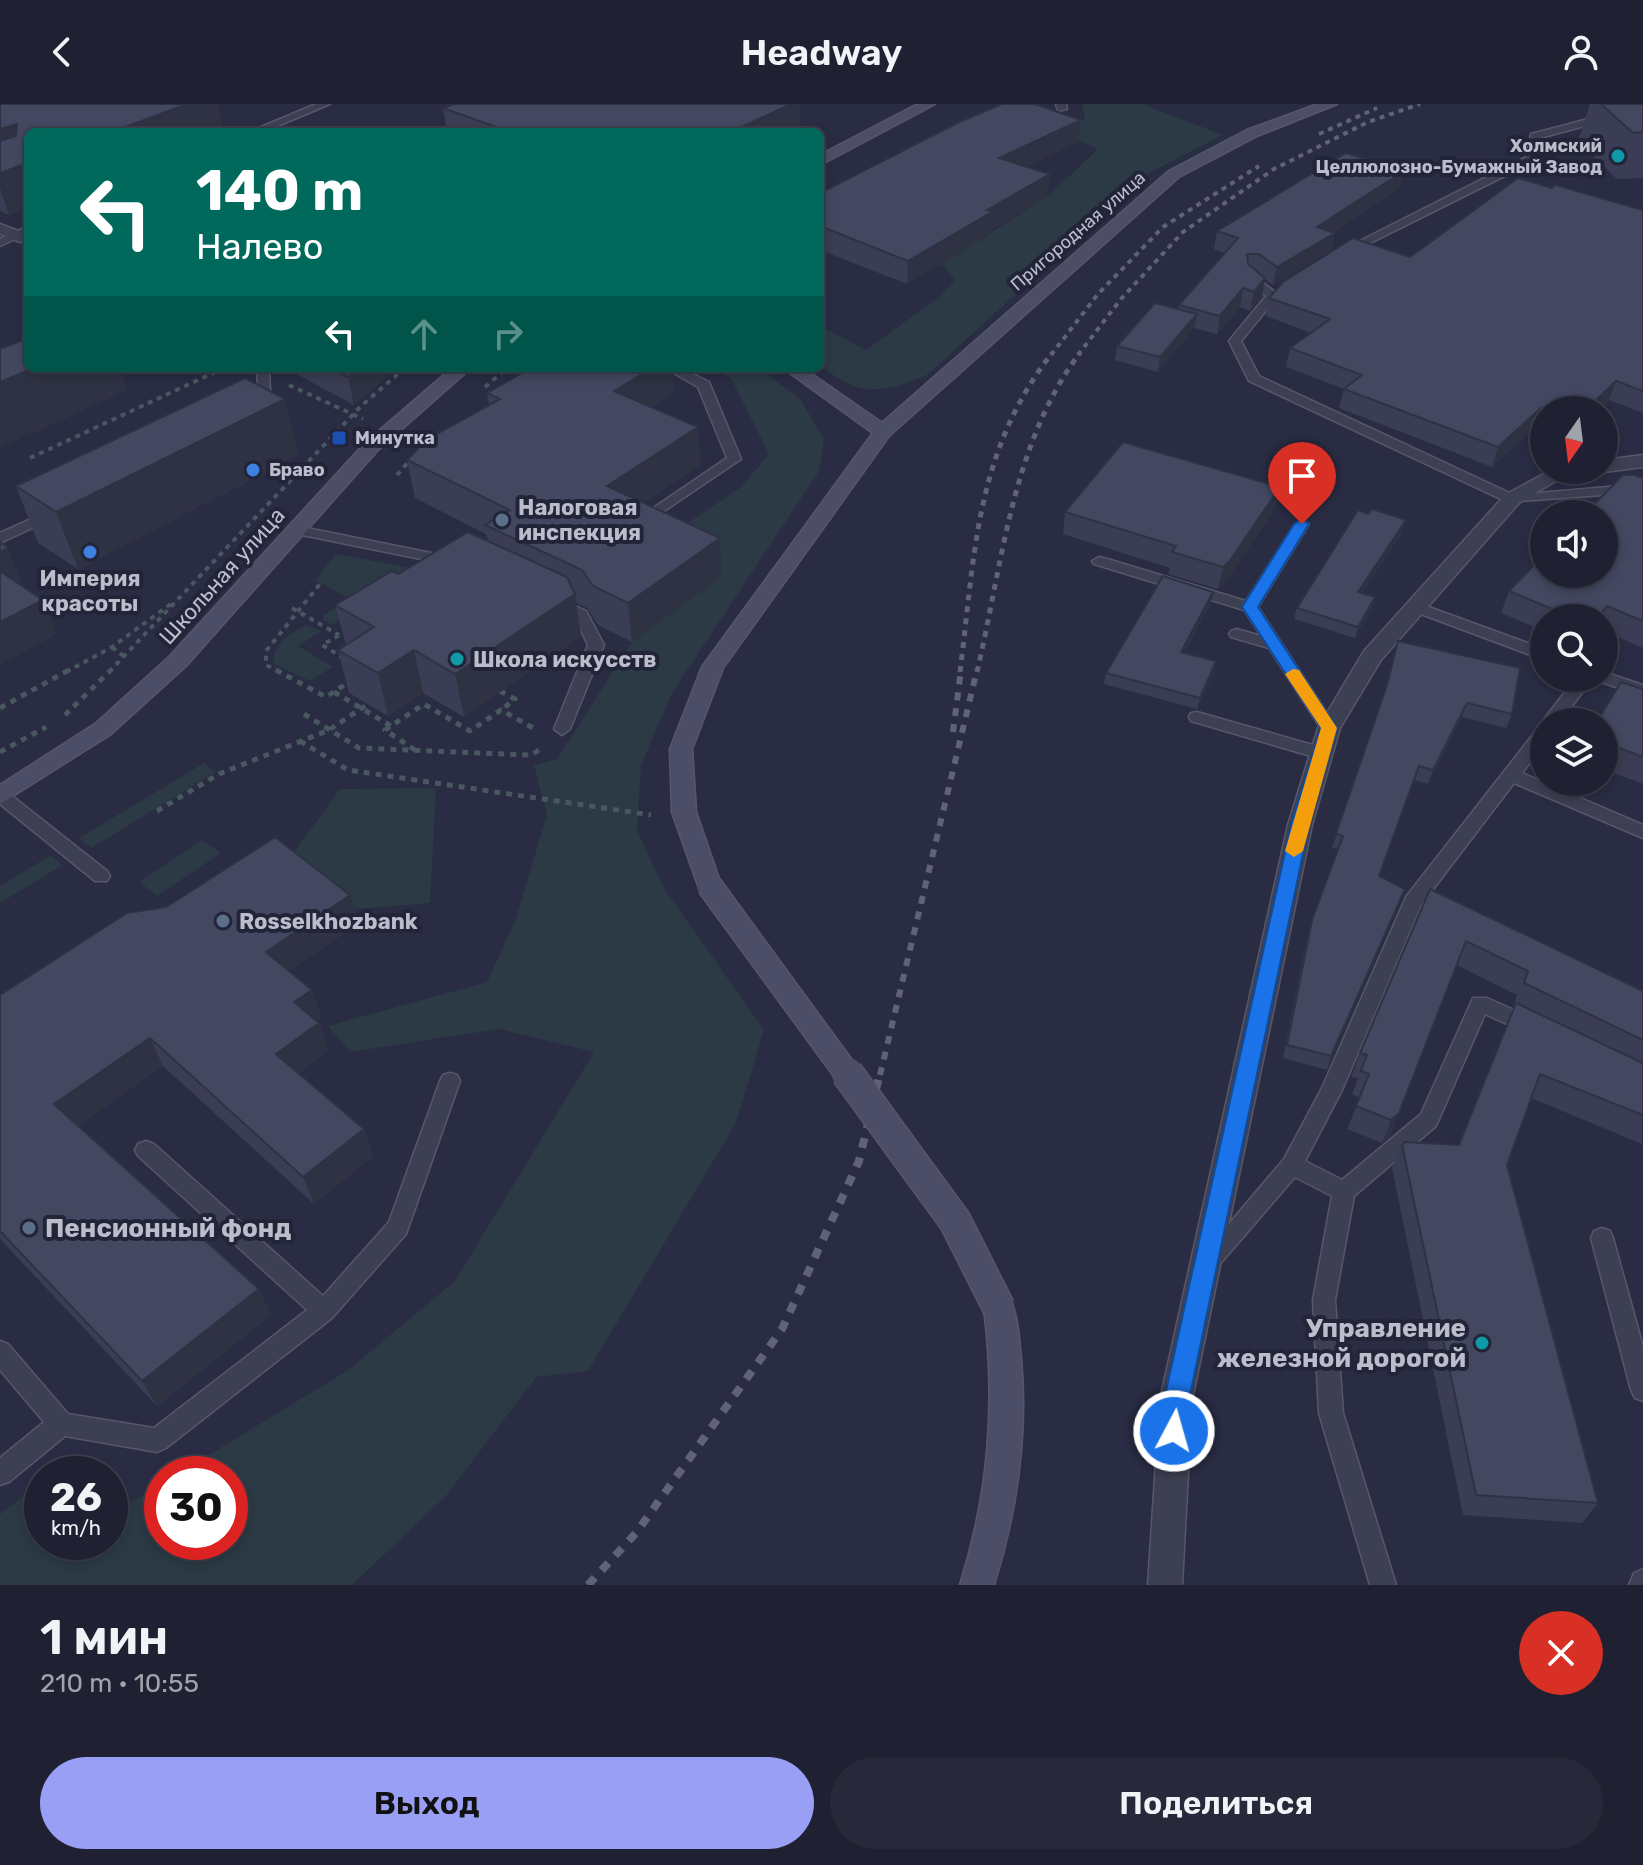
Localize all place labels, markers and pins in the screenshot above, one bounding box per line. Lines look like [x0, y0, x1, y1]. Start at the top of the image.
place label: Холмский Целлюлозно-Бумажный Завод [1315, 135, 1602, 178]
marker: Холмский Целлюлозно-Бумажный Завод [1609, 147, 1627, 165]
place label: Минутка [355, 427, 435, 449]
marker: Минутка [330, 429, 348, 447]
pin [1268, 442, 1336, 524]
place label: Браво [269, 459, 325, 481]
marker: Браво [244, 461, 262, 479]
place label: Налоговая инспекция [518, 494, 641, 546]
marker: Налоговая инспекция [493, 511, 511, 529]
marker: Империя красоты [81, 543, 99, 561]
place label: Империя красоты [39, 565, 141, 617]
place label: Школа искусств [473, 646, 657, 673]
marker: Школа искусств [448, 650, 466, 668]
place label: Rosselkhozbank [239, 908, 418, 935]
marker: Rosselkhozbank [214, 912, 232, 930]
place label: Пенсионный фонд [45, 1213, 291, 1244]
marker: Пенсионный фонд [20, 1219, 38, 1237]
place label: Управление железной дорогой [1217, 1313, 1466, 1374]
marker: Управление железной дорогой [1473, 1334, 1491, 1352]

